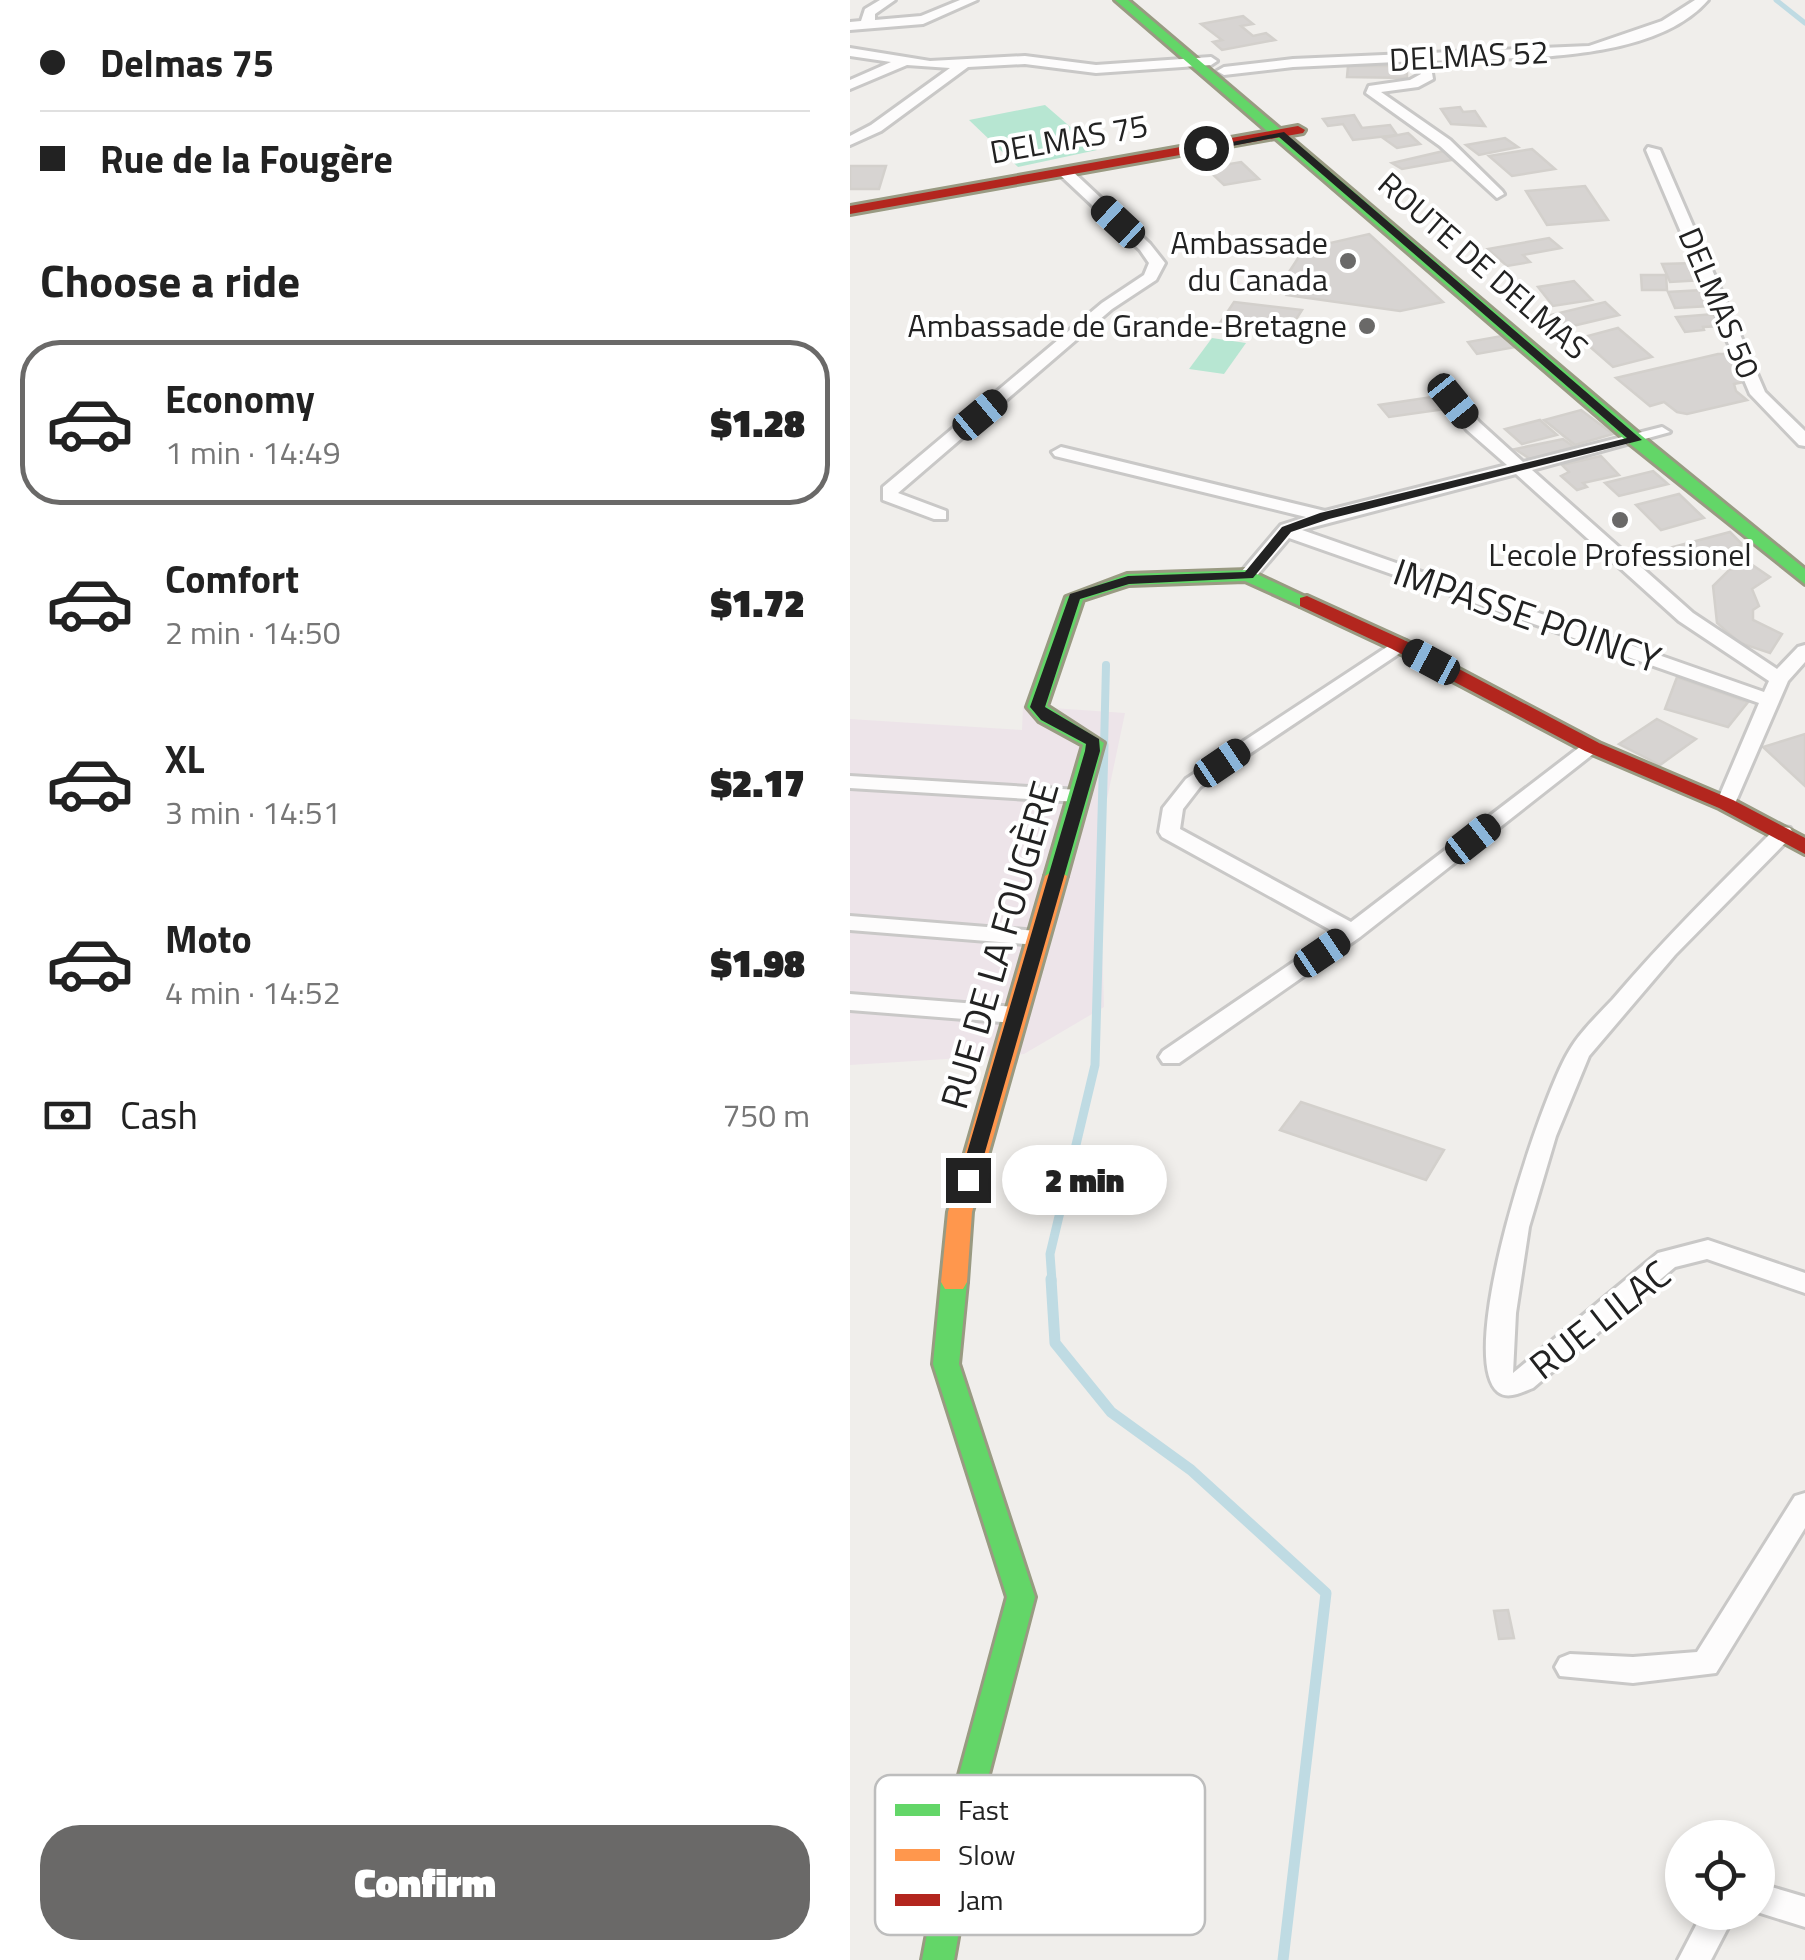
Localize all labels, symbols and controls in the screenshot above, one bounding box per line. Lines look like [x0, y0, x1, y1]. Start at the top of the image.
street label: DELMAS 52 [1388, 27, 1550, 83]
text: Delmas 75 [100, 34, 274, 92]
street label: DELMAS 75 [986, 101, 1152, 176]
route start [1184, 126, 1229, 171]
text: Rue de la Fougère [100, 130, 393, 188]
street label: ROUTE DE DELMAS [1368, 160, 1599, 370]
car [1086, 191, 1150, 253]
place label: Ambassade du Canada [1170, 218, 1328, 303]
street label: DELMAS 50 [1667, 220, 1773, 385]
text: Choose a ride [40, 246, 300, 314]
marker: Ambassade du Canada [1337, 250, 1359, 272]
place label: Ambassade de Grande-Bretagne [908, 301, 1347, 349]
marker: Ambassade de Grande-Bretagne [1356, 315, 1378, 337]
car [1422, 368, 1484, 434]
text: Economy [165, 370, 315, 428]
icon: car [45, 378, 135, 468]
car [947, 384, 1013, 446]
text: $1.28 [711, 394, 805, 452]
text: 1 min · 14:49 [165, 428, 341, 476]
marker: L'ecole Professionel [1609, 509, 1631, 531]
place label: L'ecole Professionel [1488, 530, 1752, 578]
street label: IMPASSE POINCY [1386, 542, 1669, 688]
text: Comfort [165, 550, 299, 608]
icon: car [45, 558, 135, 648]
text: $1.72 [711, 574, 805, 632]
text: 2 min · 14:50 [165, 608, 341, 656]
car [1397, 635, 1465, 689]
text: XL [165, 730, 205, 788]
car [1189, 734, 1255, 792]
icon: car [45, 738, 135, 828]
text: $2.17 [711, 754, 805, 812]
street label: RUE DE LA FOUGÈRE [925, 774, 1074, 1115]
text: 3 min · 14:51 [165, 788, 341, 836]
car [1440, 809, 1506, 869]
text: Moto [165, 910, 252, 968]
icon: car [45, 918, 135, 1008]
car [1289, 924, 1355, 982]
text: $1.98 [711, 934, 805, 992]
text: 4 min · 14:52 [165, 968, 341, 1016]
text: Cash [120, 1086, 198, 1144]
icon: cash [40, 1088, 95, 1143]
text: 750 m [722, 1091, 810, 1139]
callout: 2 min [1003, 1145, 1168, 1215]
text: 2 min [1045, 1156, 1124, 1204]
route end [946, 1158, 991, 1203]
street label: RUE LILAC [1516, 1245, 1683, 1393]
legend [875, 1775, 1205, 1935]
text: Fast [958, 1788, 1009, 1831]
map controls [1665, 1820, 1775, 1930]
button: locate [1665, 1820, 1775, 1930]
button: Confirm [40, 1825, 810, 1940]
text: Slow [958, 1833, 1016, 1876]
text: Jam [958, 1878, 1004, 1921]

